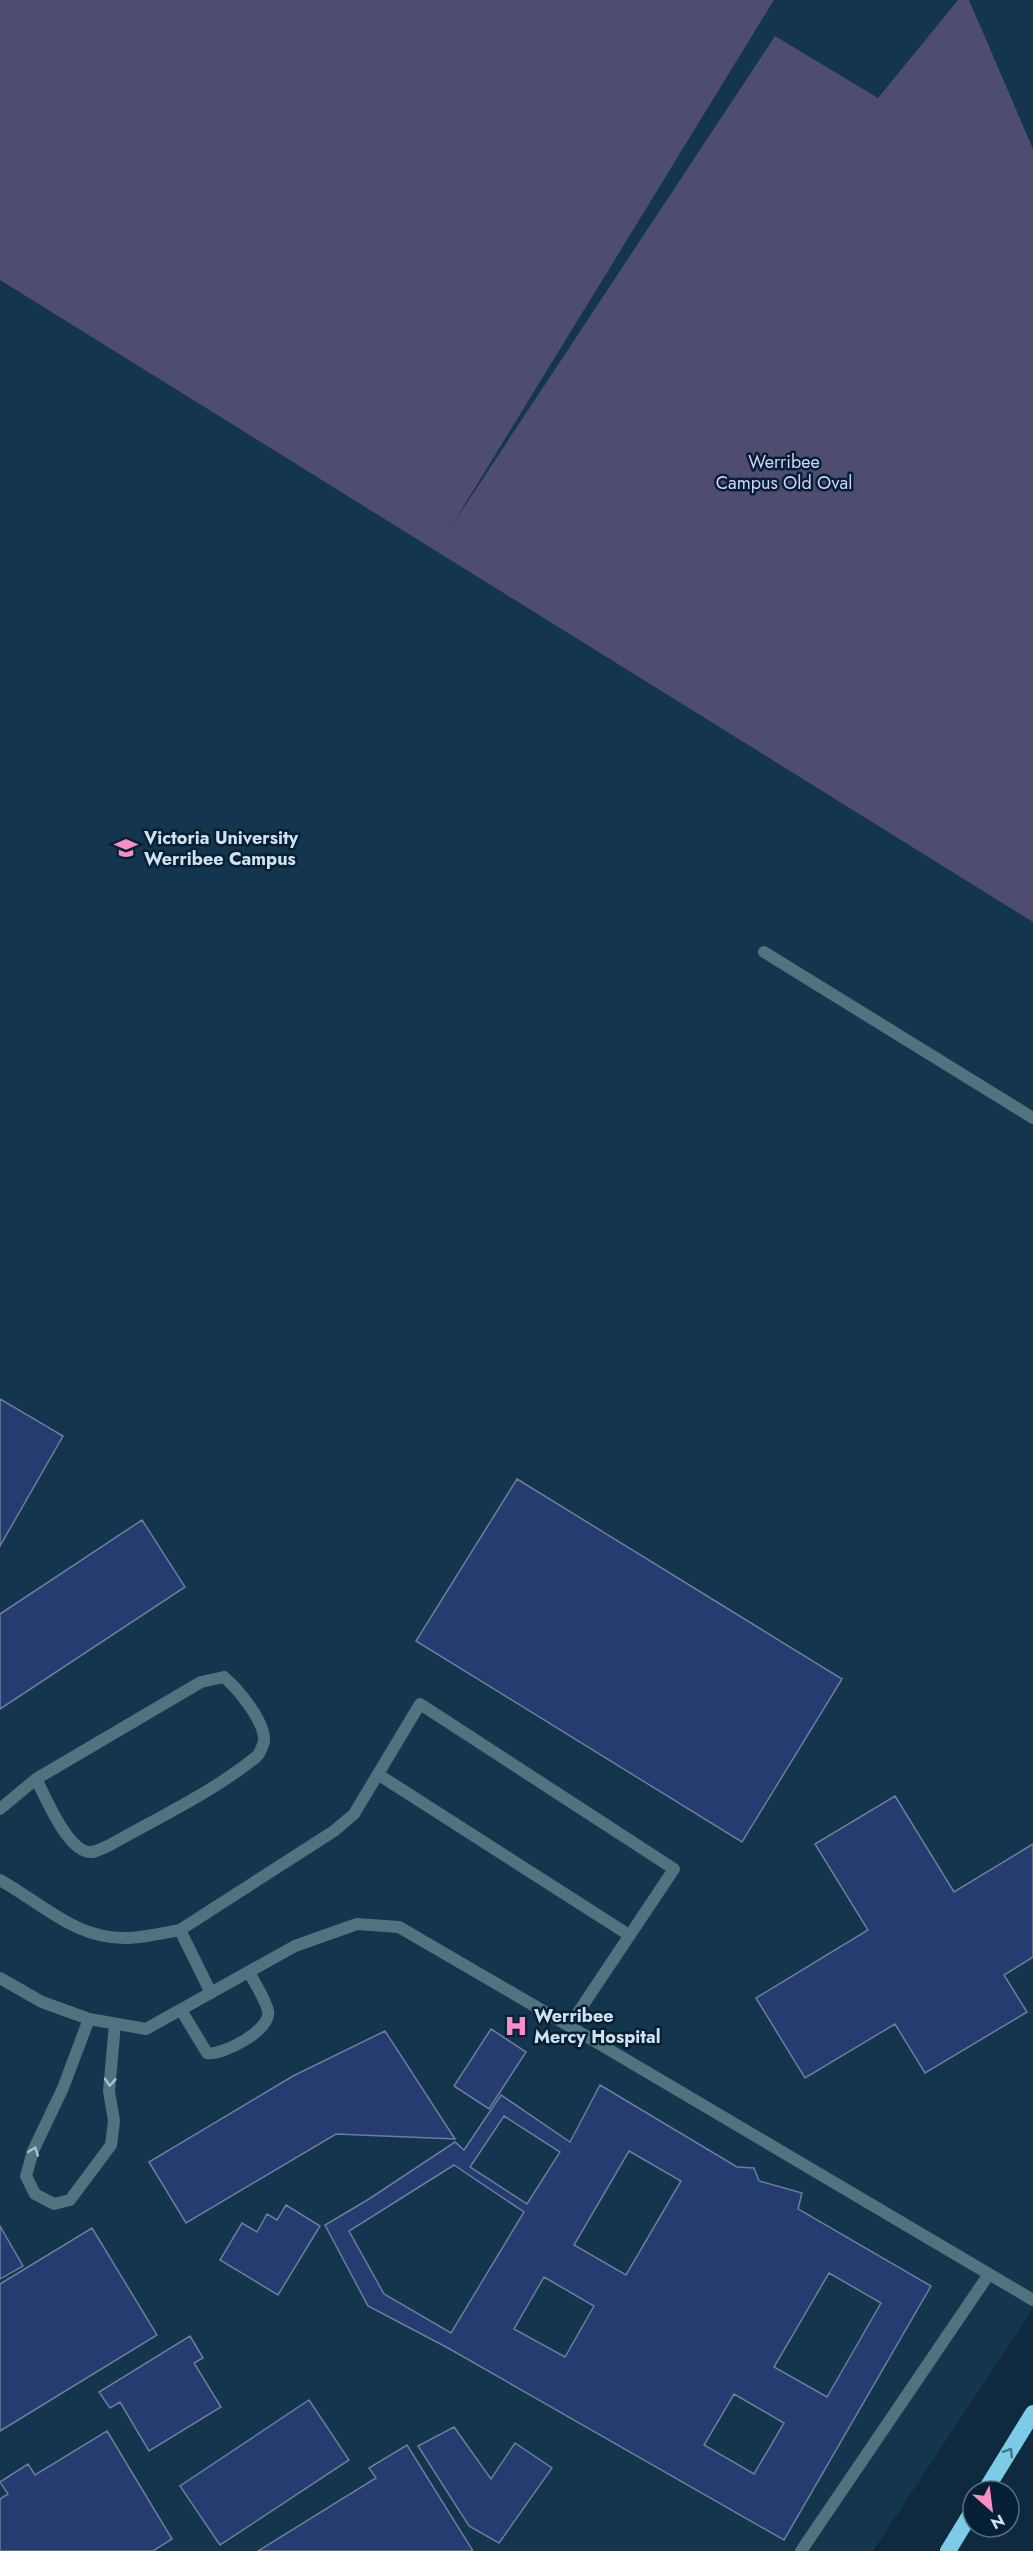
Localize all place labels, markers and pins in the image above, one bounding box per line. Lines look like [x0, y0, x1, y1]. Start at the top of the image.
place label: Victoria University Werribee Campus [143, 825, 299, 872]
school or university icon: Victoria University Werribee Campus [113, 835, 139, 861]
place label: Werribee Mercy Hospital [534, 2003, 661, 2050]
hospital icon: Werribee Mercy Hospital [503, 2013, 529, 2039]

